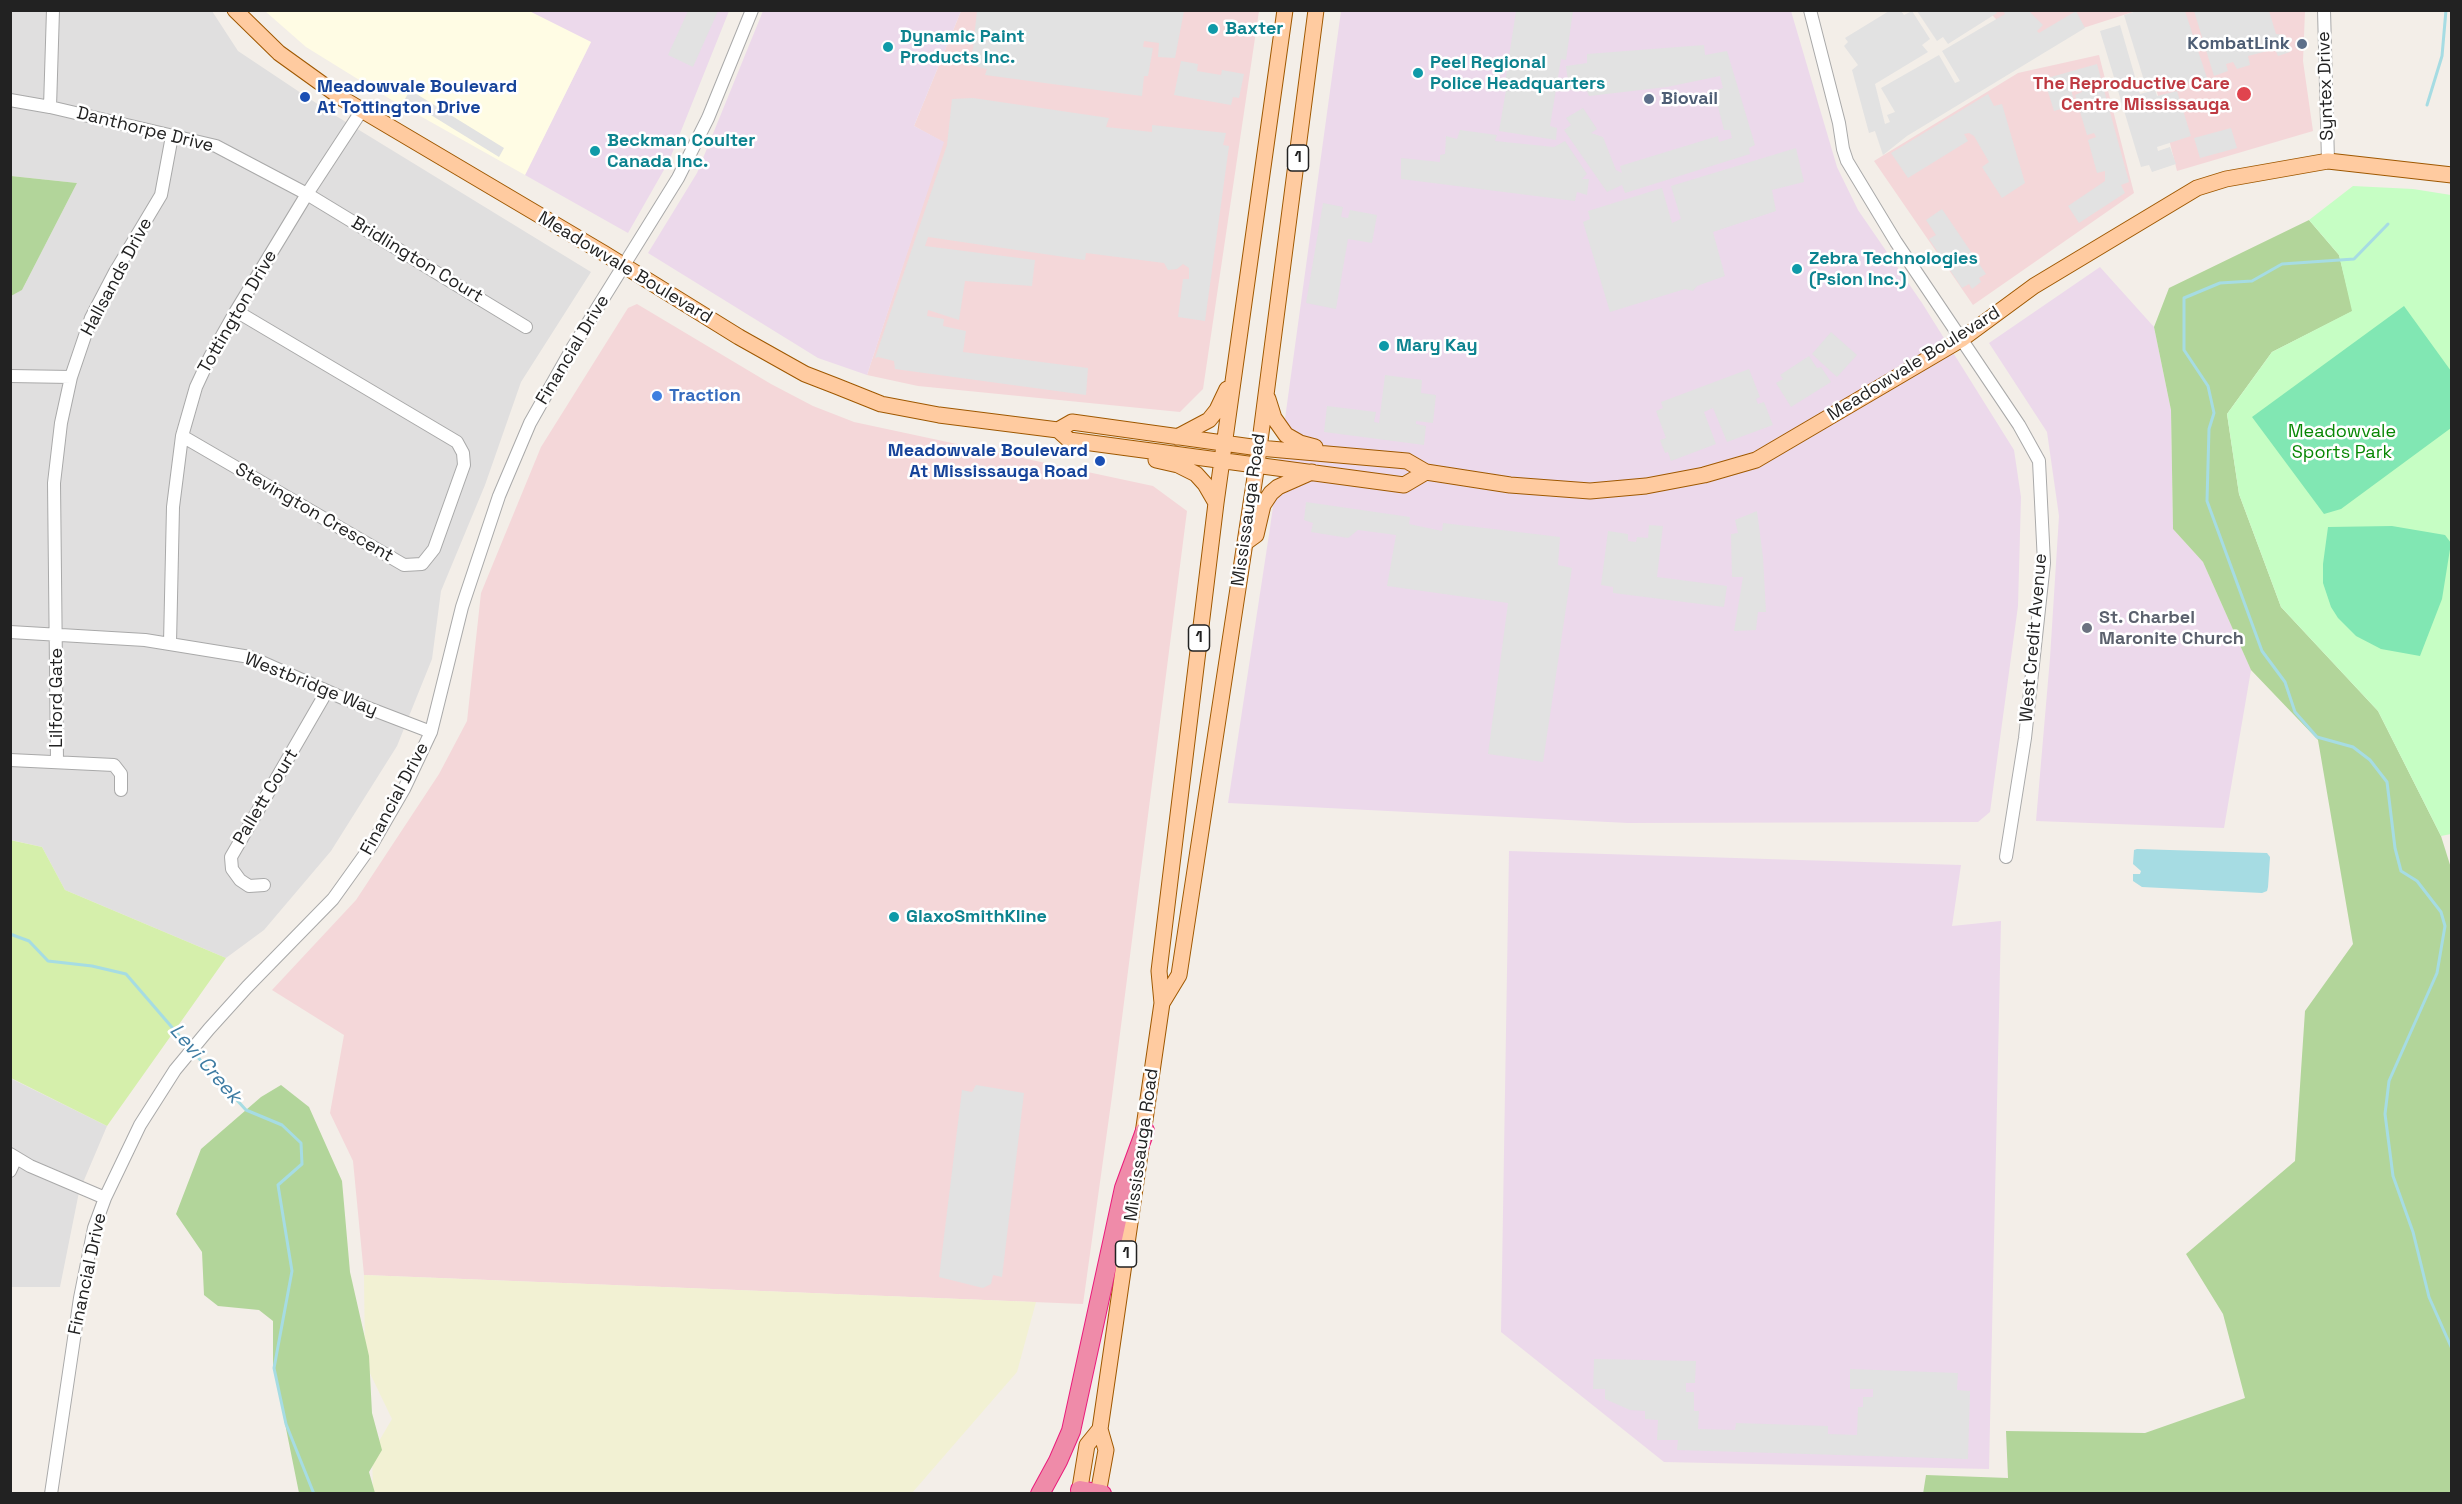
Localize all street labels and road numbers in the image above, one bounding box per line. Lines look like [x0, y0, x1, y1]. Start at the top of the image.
street label: Syntex Drive [2313, 31, 2339, 141]
street label: Danthorpe Drive [74, 103, 216, 157]
road number: 1 [1288, 145, 1308, 171]
street label: Meadowvale Boulevard [534, 207, 716, 329]
street label: Bridlington Court [347, 212, 487, 308]
street label: Hallsands Drive [77, 214, 157, 340]
street label: Tottington Drive [194, 246, 282, 378]
street label: Financial Drive [532, 291, 614, 409]
street label: Meadowvale Boulevard [1824, 302, 2004, 426]
street label: Mississauga Road [1228, 432, 1270, 588]
street label: Stevington Crescent [231, 459, 397, 567]
street label: West Credit Avenue [2016, 553, 2052, 723]
road number: 1 [1188, 625, 1210, 651]
street label: Lilford Gate [46, 648, 68, 748]
street label: Westbridge Way [241, 648, 381, 722]
street label: Financial Drive [356, 739, 434, 859]
street label: Pallett Court [229, 745, 303, 849]
street label: Mississauga Road [1121, 1067, 1163, 1223]
street label: Financial Drive [65, 1211, 111, 1337]
road number: 1 [1116, 1241, 1136, 1267]

